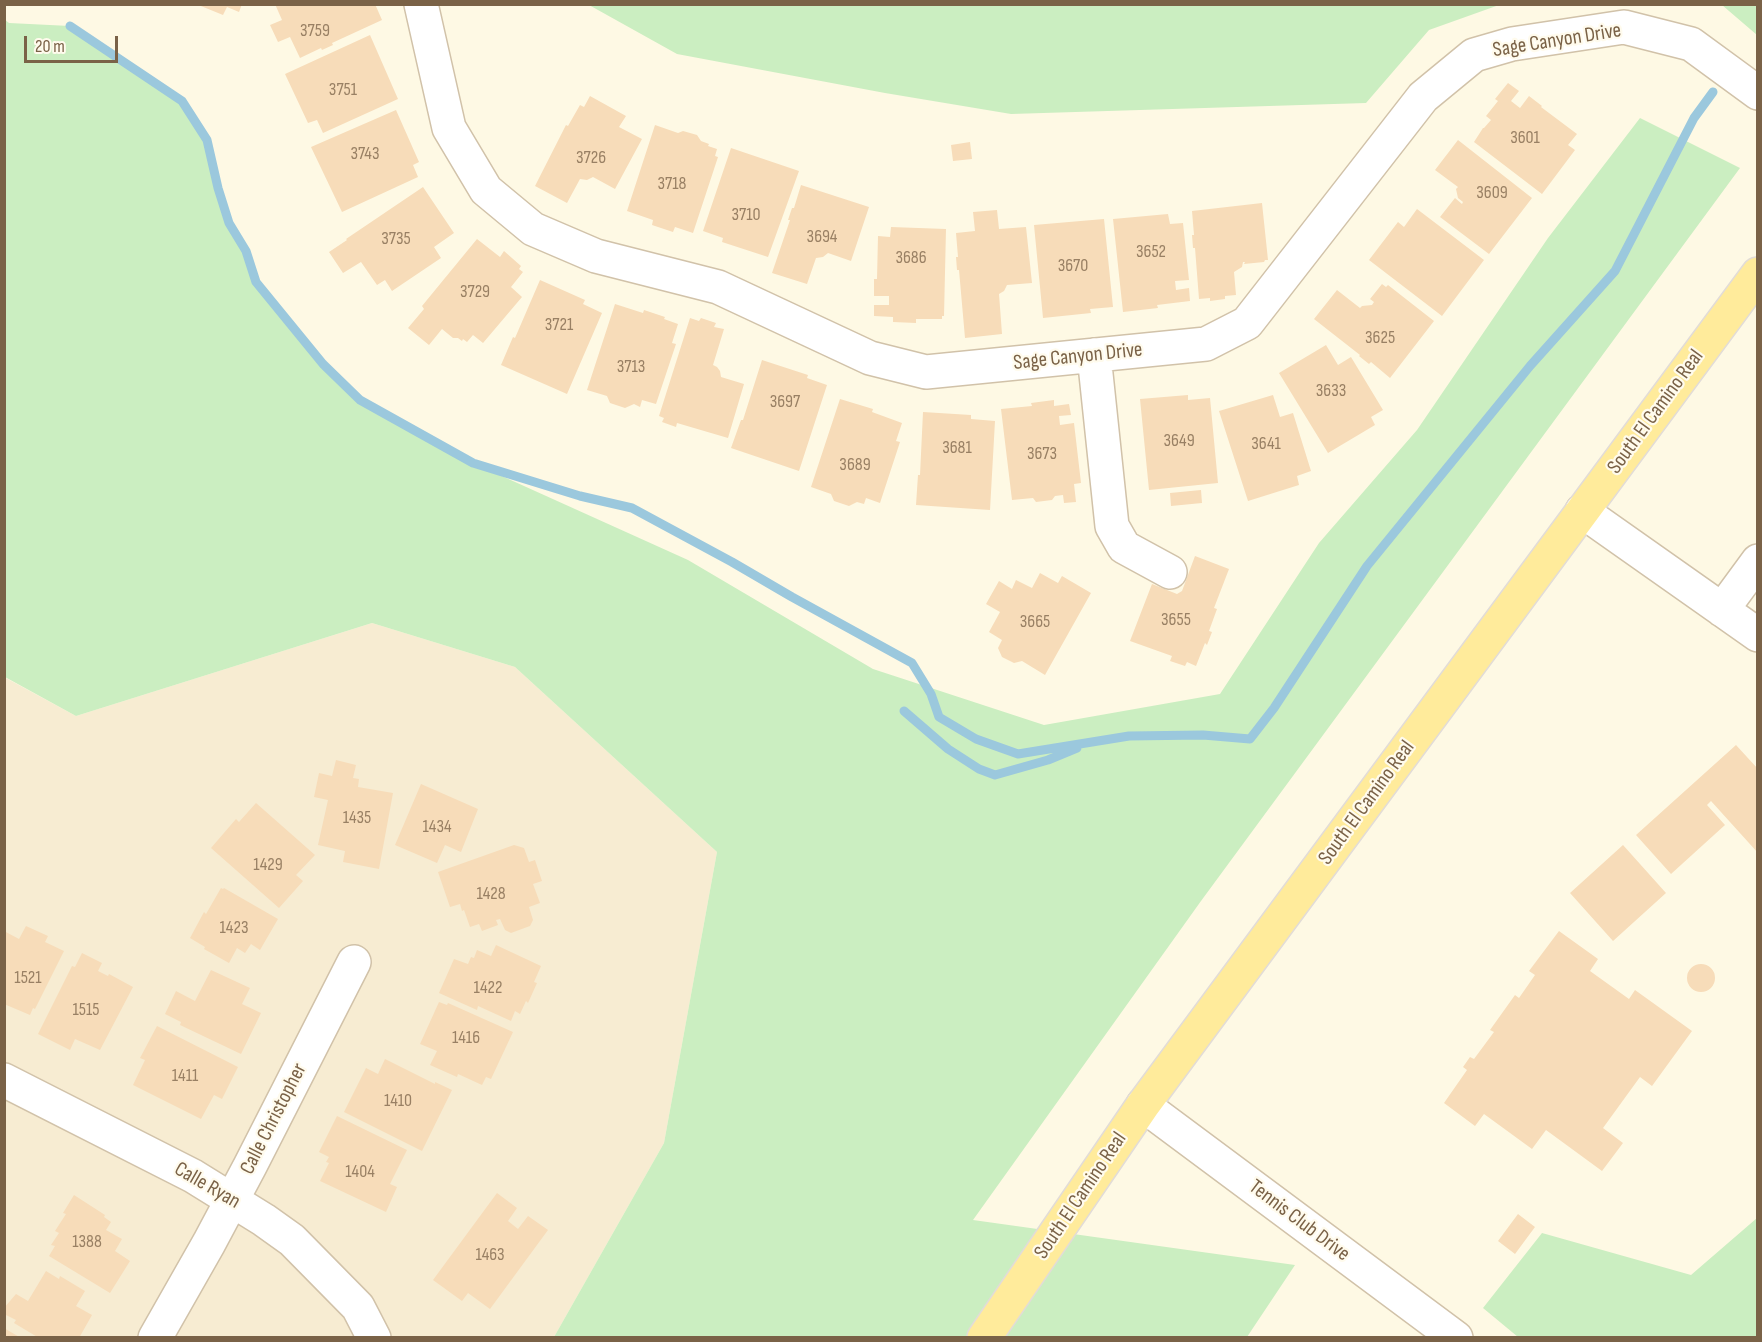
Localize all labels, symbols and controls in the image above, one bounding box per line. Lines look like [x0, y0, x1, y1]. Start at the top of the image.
street label: Sage Canyon Drive [1491, 18, 1623, 64]
house number: 3759 [300, 20, 330, 42]
scale bar [27, 24, 122, 62]
text: 20 m [35, 36, 65, 57]
house number: 3751 [329, 79, 357, 101]
house number: 3601 [1510, 127, 1540, 149]
house number: 3743 [351, 143, 379, 165]
house number: 3726 [576, 147, 606, 169]
house number: 3718 [658, 173, 686, 195]
house number: 3609 [1476, 182, 1508, 204]
house number: 3710 [731, 204, 761, 226]
house number: 3694 [807, 226, 837, 248]
house number: 3735 [381, 228, 411, 250]
house number: 3652 [1136, 241, 1166, 263]
house number: 3686 [895, 247, 927, 269]
house number: 3670 [1058, 255, 1088, 277]
house number: 3729 [460, 281, 490, 303]
house number: 3721 [545, 314, 573, 336]
house number: 3625 [1365, 327, 1395, 349]
street label: Sage Canyon Drive [1012, 338, 1144, 376]
street label: South El Camino Real [1603, 345, 1709, 479]
house number: 3713 [617, 356, 645, 378]
house number: 3633 [1316, 380, 1346, 402]
house number: 3697 [770, 391, 800, 413]
house number: 3649 [1163, 430, 1195, 452]
house number: 3641 [1251, 433, 1281, 455]
house number: 3681 [942, 437, 972, 459]
house number: 3673 [1027, 443, 1057, 465]
house number: 3689 [839, 454, 871, 476]
house number: 3655 [1161, 609, 1191, 631]
house number: 3665 [1020, 611, 1050, 633]
street label: South El Camino Real [1314, 736, 1420, 870]
house number: 1435 [343, 807, 371, 829]
house number: 1434 [423, 816, 451, 838]
house number: 1429 [253, 854, 283, 876]
house number: 1428 [476, 883, 506, 905]
house number: 1423 [220, 917, 248, 939]
house number: 1521 [14, 967, 42, 989]
house number: 1422 [474, 977, 502, 999]
house number: 1515 [72, 999, 100, 1021]
house number: 1416 [452, 1027, 480, 1049]
street label: Calle Christopher [235, 1059, 313, 1179]
house number: 1411 [172, 1065, 198, 1087]
house number: 1410 [384, 1090, 412, 1112]
street label: South El Camino Real [1029, 1128, 1133, 1264]
street label: Calle Ryan [170, 1157, 244, 1215]
house number: 1404 [345, 1161, 375, 1183]
street label: Tennis Club Drive [1244, 1175, 1354, 1267]
house number: 1388 [72, 1231, 102, 1253]
house number: 1463 [475, 1244, 505, 1266]

